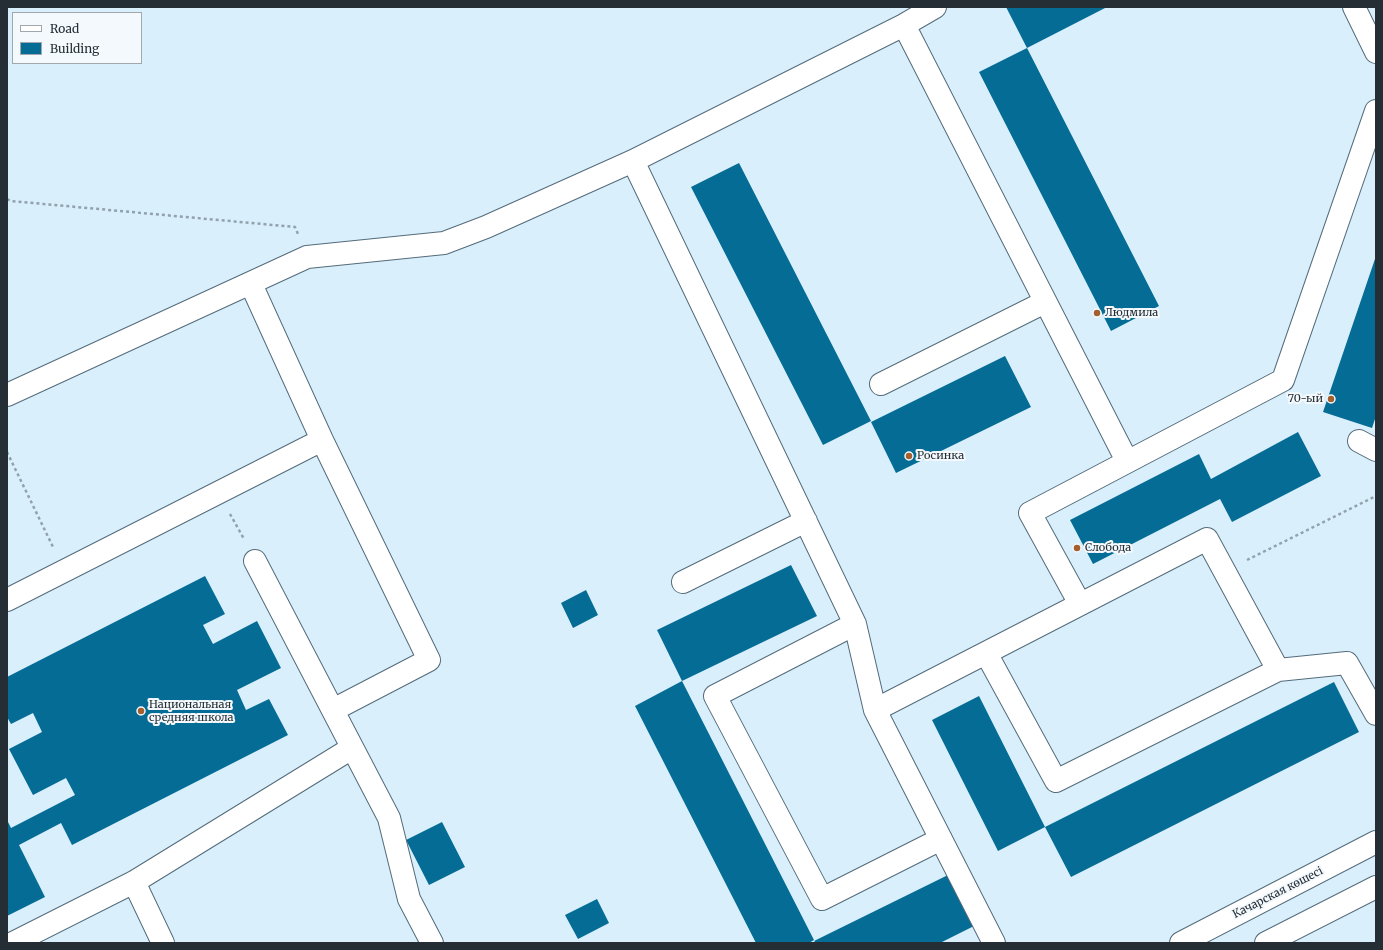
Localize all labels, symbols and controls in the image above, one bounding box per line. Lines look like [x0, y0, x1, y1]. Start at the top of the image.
legend [12, 12, 142, 64]
text: Road [50, 21, 79, 36]
text: Building [50, 41, 99, 56]
place label: Людмила [1105, 306, 1158, 320]
marker: Людмила [1092, 308, 1102, 318]
place label: 70-ый [1288, 392, 1323, 406]
marker: 70-ый [1326, 394, 1336, 404]
place label: Росинка [917, 449, 964, 463]
marker: Росинка [904, 451, 914, 461]
place label: Слобода [1085, 541, 1131, 555]
marker: Слобода [1072, 543, 1082, 553]
place label: Национальная средняя школа [149, 698, 233, 724]
marker: Национальная средняя школа [136, 706, 146, 716]
street label: Качарская көшесі [1231, 865, 1325, 921]

